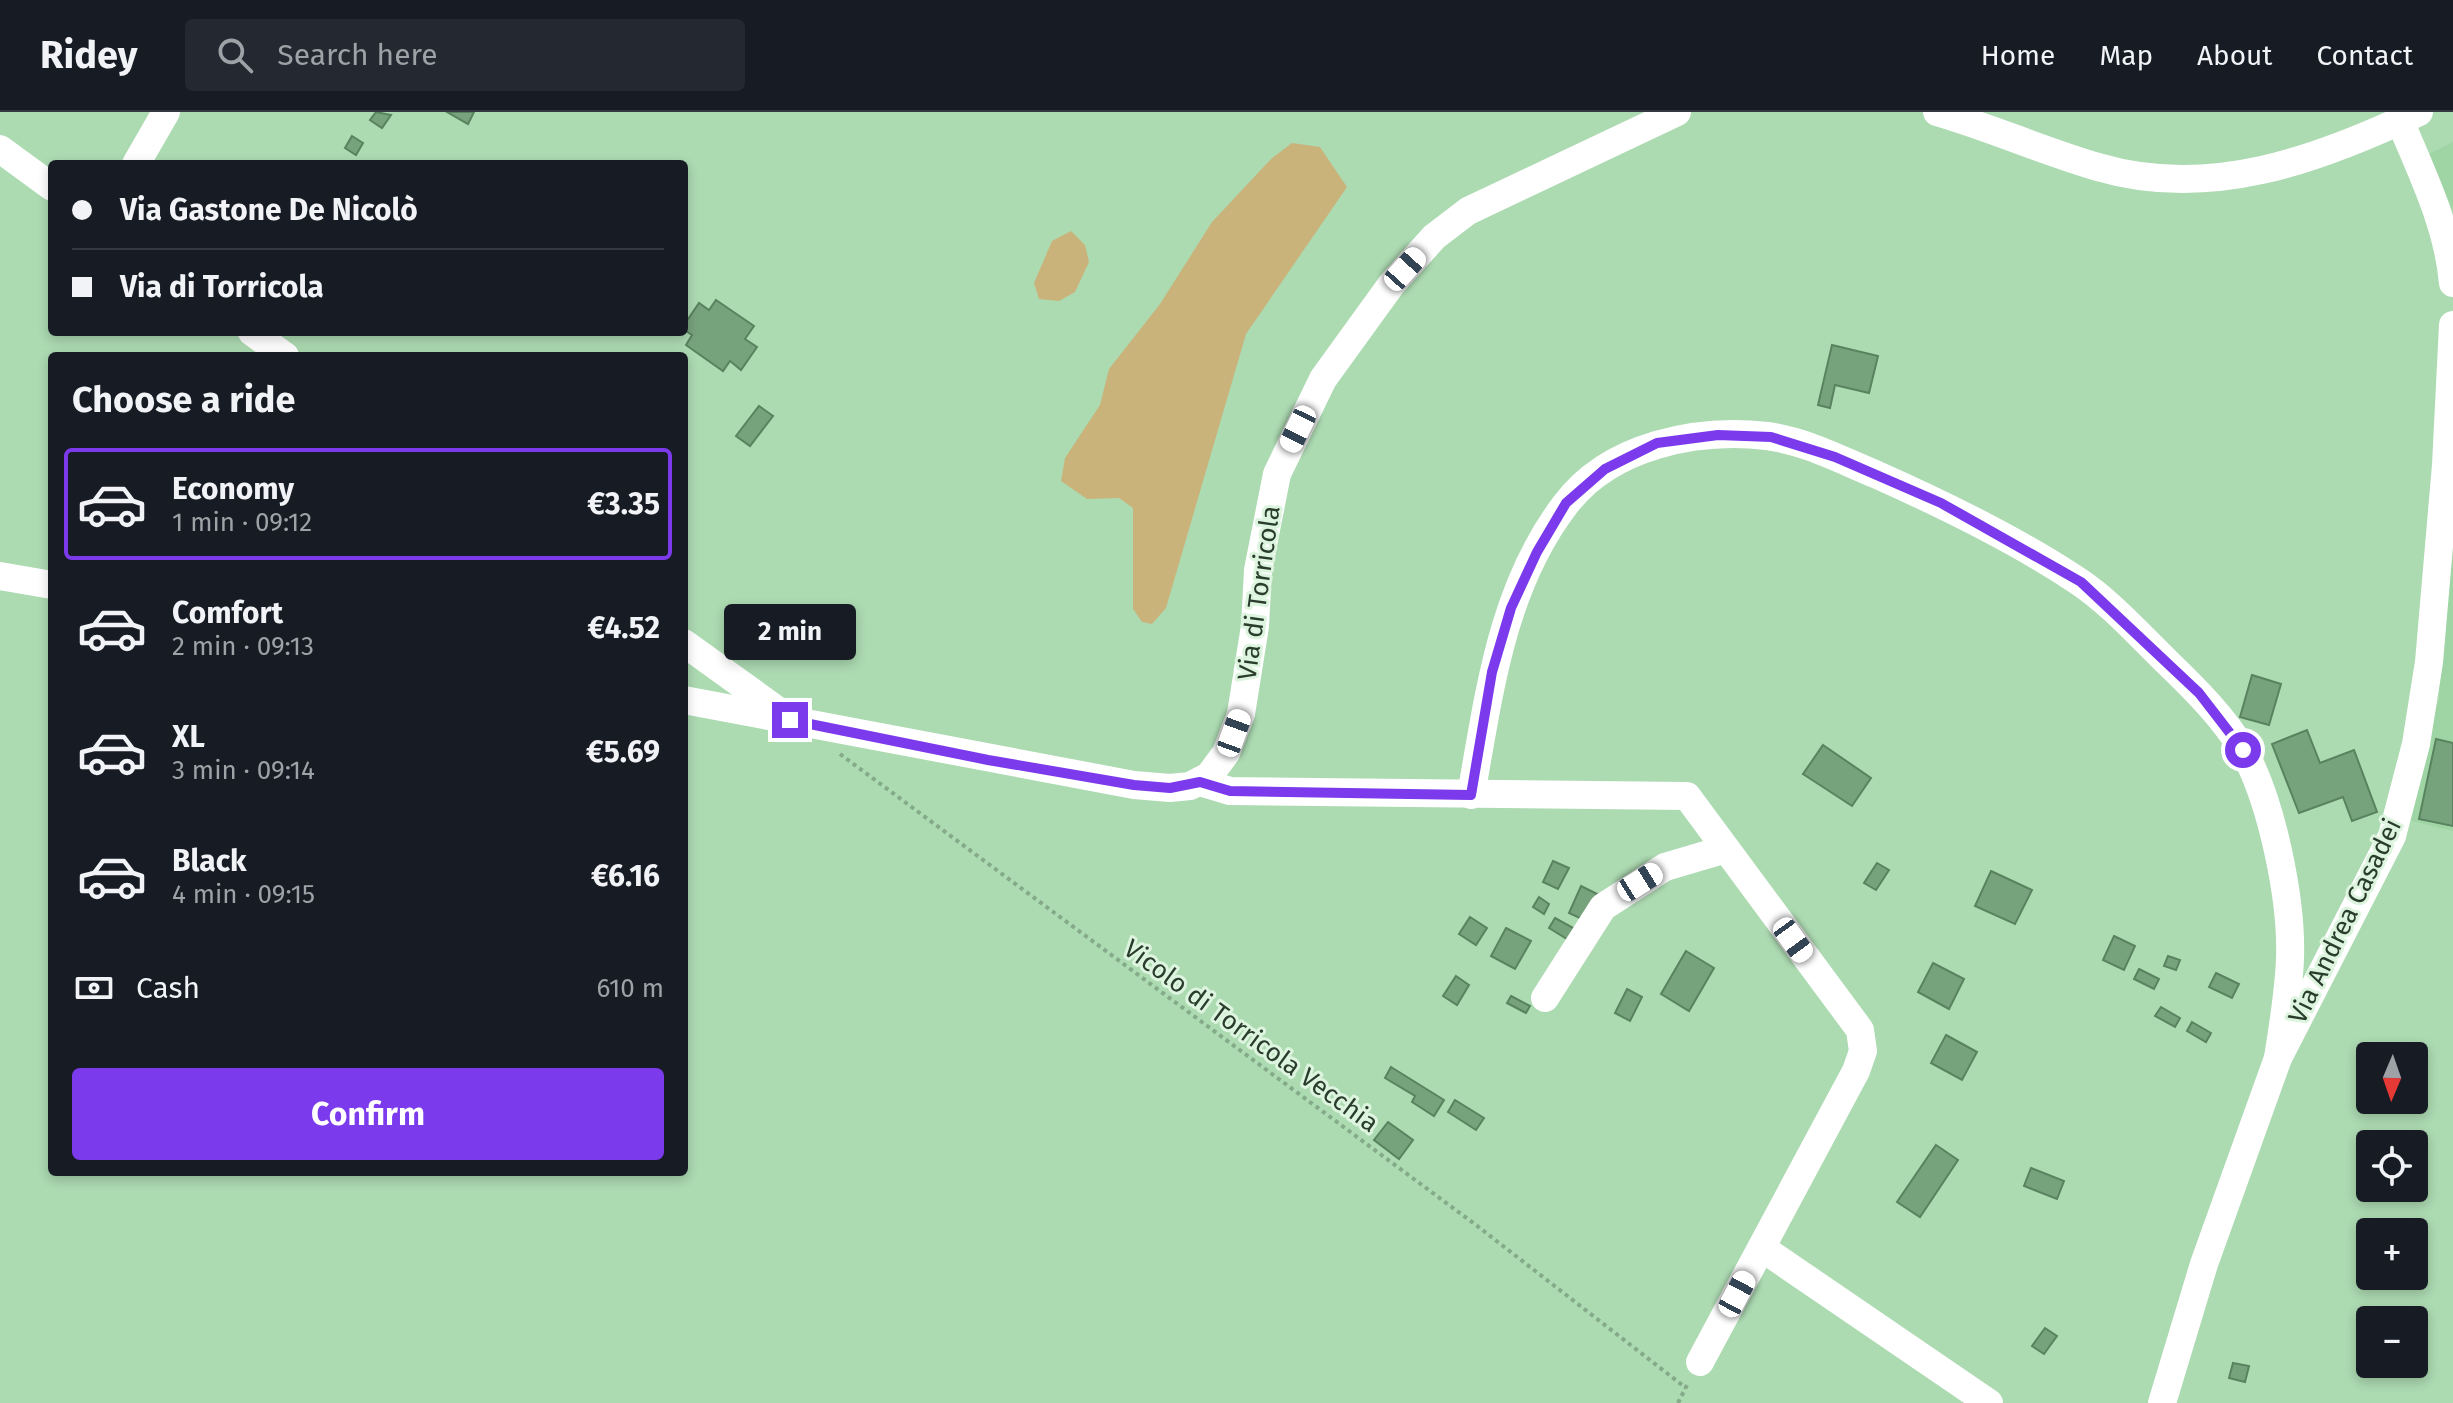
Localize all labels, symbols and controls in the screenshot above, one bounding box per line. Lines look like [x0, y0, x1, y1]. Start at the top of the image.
search box [185, 19, 745, 91]
text: Ridey [40, 32, 137, 78]
icon: search [213, 33, 257, 77]
text: Search here [277, 37, 438, 73]
text: Home [1981, 39, 2055, 72]
text: Map [2099, 39, 2153, 72]
text: About [2197, 39, 2272, 72]
text: Contact [2316, 39, 2413, 72]
text: Via Gastone De Nicolò [120, 192, 418, 228]
car [1380, 243, 1430, 295]
text: Via di Torricola [120, 269, 324, 305]
text: Choose a ride [72, 378, 295, 422]
car [1277, 402, 1319, 456]
icon: car [76, 468, 148, 540]
text: Economy [172, 471, 294, 507]
text: €3.35 [587, 486, 660, 522]
street label: Via di Torricola [1231, 504, 1287, 682]
text: 1 min · 09:12 [172, 507, 312, 538]
icon: car [76, 592, 148, 664]
text: Comfort [172, 595, 283, 631]
callout: 2 min [724, 604, 856, 660]
text: €4.52 [588, 610, 660, 646]
text: 2 min [758, 616, 822, 647]
text: 2 min · 09:13 [172, 631, 314, 662]
route end [772, 702, 808, 738]
car [1215, 706, 1253, 760]
icon: car [76, 716, 148, 788]
text: XL [172, 719, 205, 755]
route start [2225, 732, 2261, 768]
text: €5.69 [586, 734, 660, 770]
text: 3 min · 09:14 [172, 755, 315, 786]
street label: Via Andrea Casadei [2282, 814, 2408, 1028]
icon: car [76, 840, 148, 912]
text: Black [172, 843, 247, 879]
text: €6.16 [591, 858, 660, 894]
car [1613, 859, 1667, 905]
text: 4 min · 09:15 [172, 879, 315, 910]
car [1769, 914, 1817, 966]
street label: Vicolo di Torricola Vecchia [1118, 933, 1384, 1139]
icon: cash [72, 966, 116, 1010]
text: Cash [136, 970, 200, 1006]
text: 610 m [596, 973, 664, 1004]
north arrow [2356, 1042, 2428, 1114]
map controls [2356, 1042, 2428, 1378]
button: Confirm [72, 1068, 664, 1160]
button: locate [2356, 1130, 2428, 1202]
button: + [2356, 1218, 2428, 1290]
car [1715, 1267, 1759, 1321]
button: − [2356, 1306, 2428, 1378]

